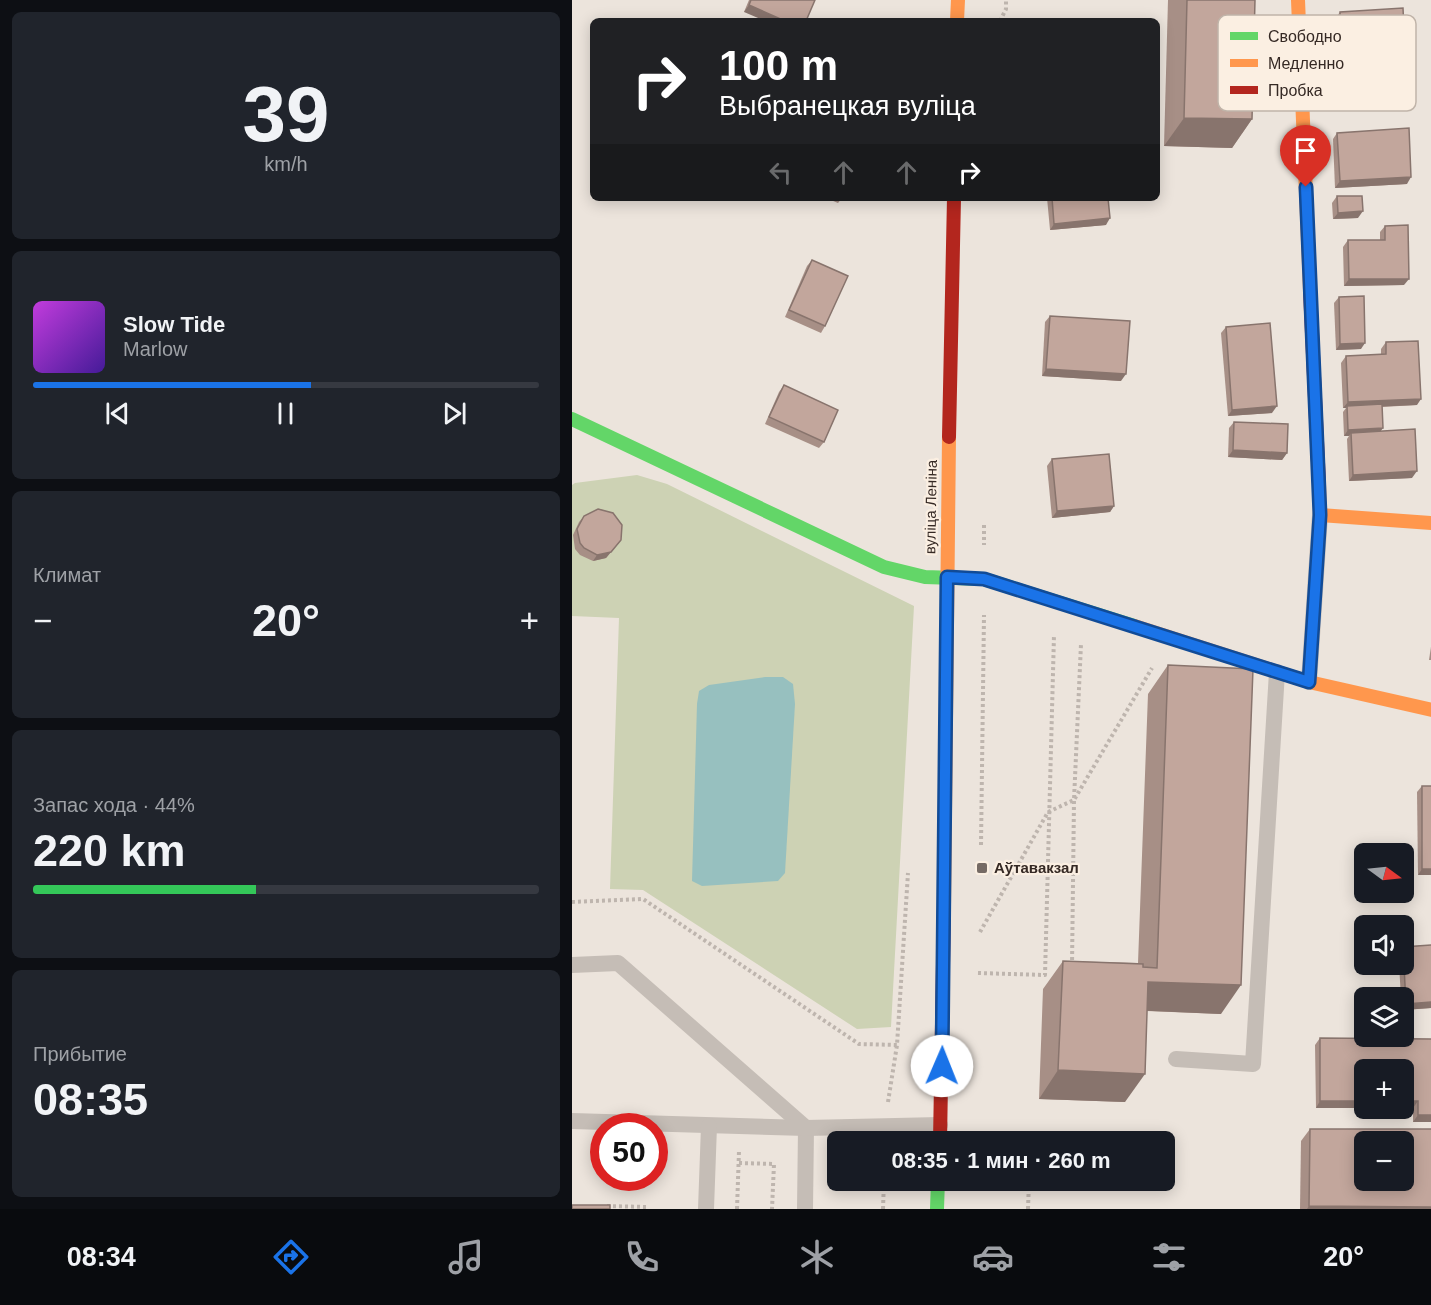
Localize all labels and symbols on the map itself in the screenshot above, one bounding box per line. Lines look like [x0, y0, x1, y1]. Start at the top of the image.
legend [1218, 15, 1416, 111]
text: Свободно [1268, 28, 1342, 45]
text: Медленно [1268, 55, 1344, 72]
text: Пробка [1268, 82, 1323, 99]
pin [1280, 125, 1331, 187]
street label: вуліца Леніна [921, 459, 940, 554]
north arrow [1354, 843, 1414, 903]
place label: Аўтавакзал [994, 859, 1079, 876]
marker: Аўтавакзал [975, 861, 989, 875]
position arrow [910, 1034, 974, 1098]
speed limit sign: 50 [590, 1113, 668, 1191]

